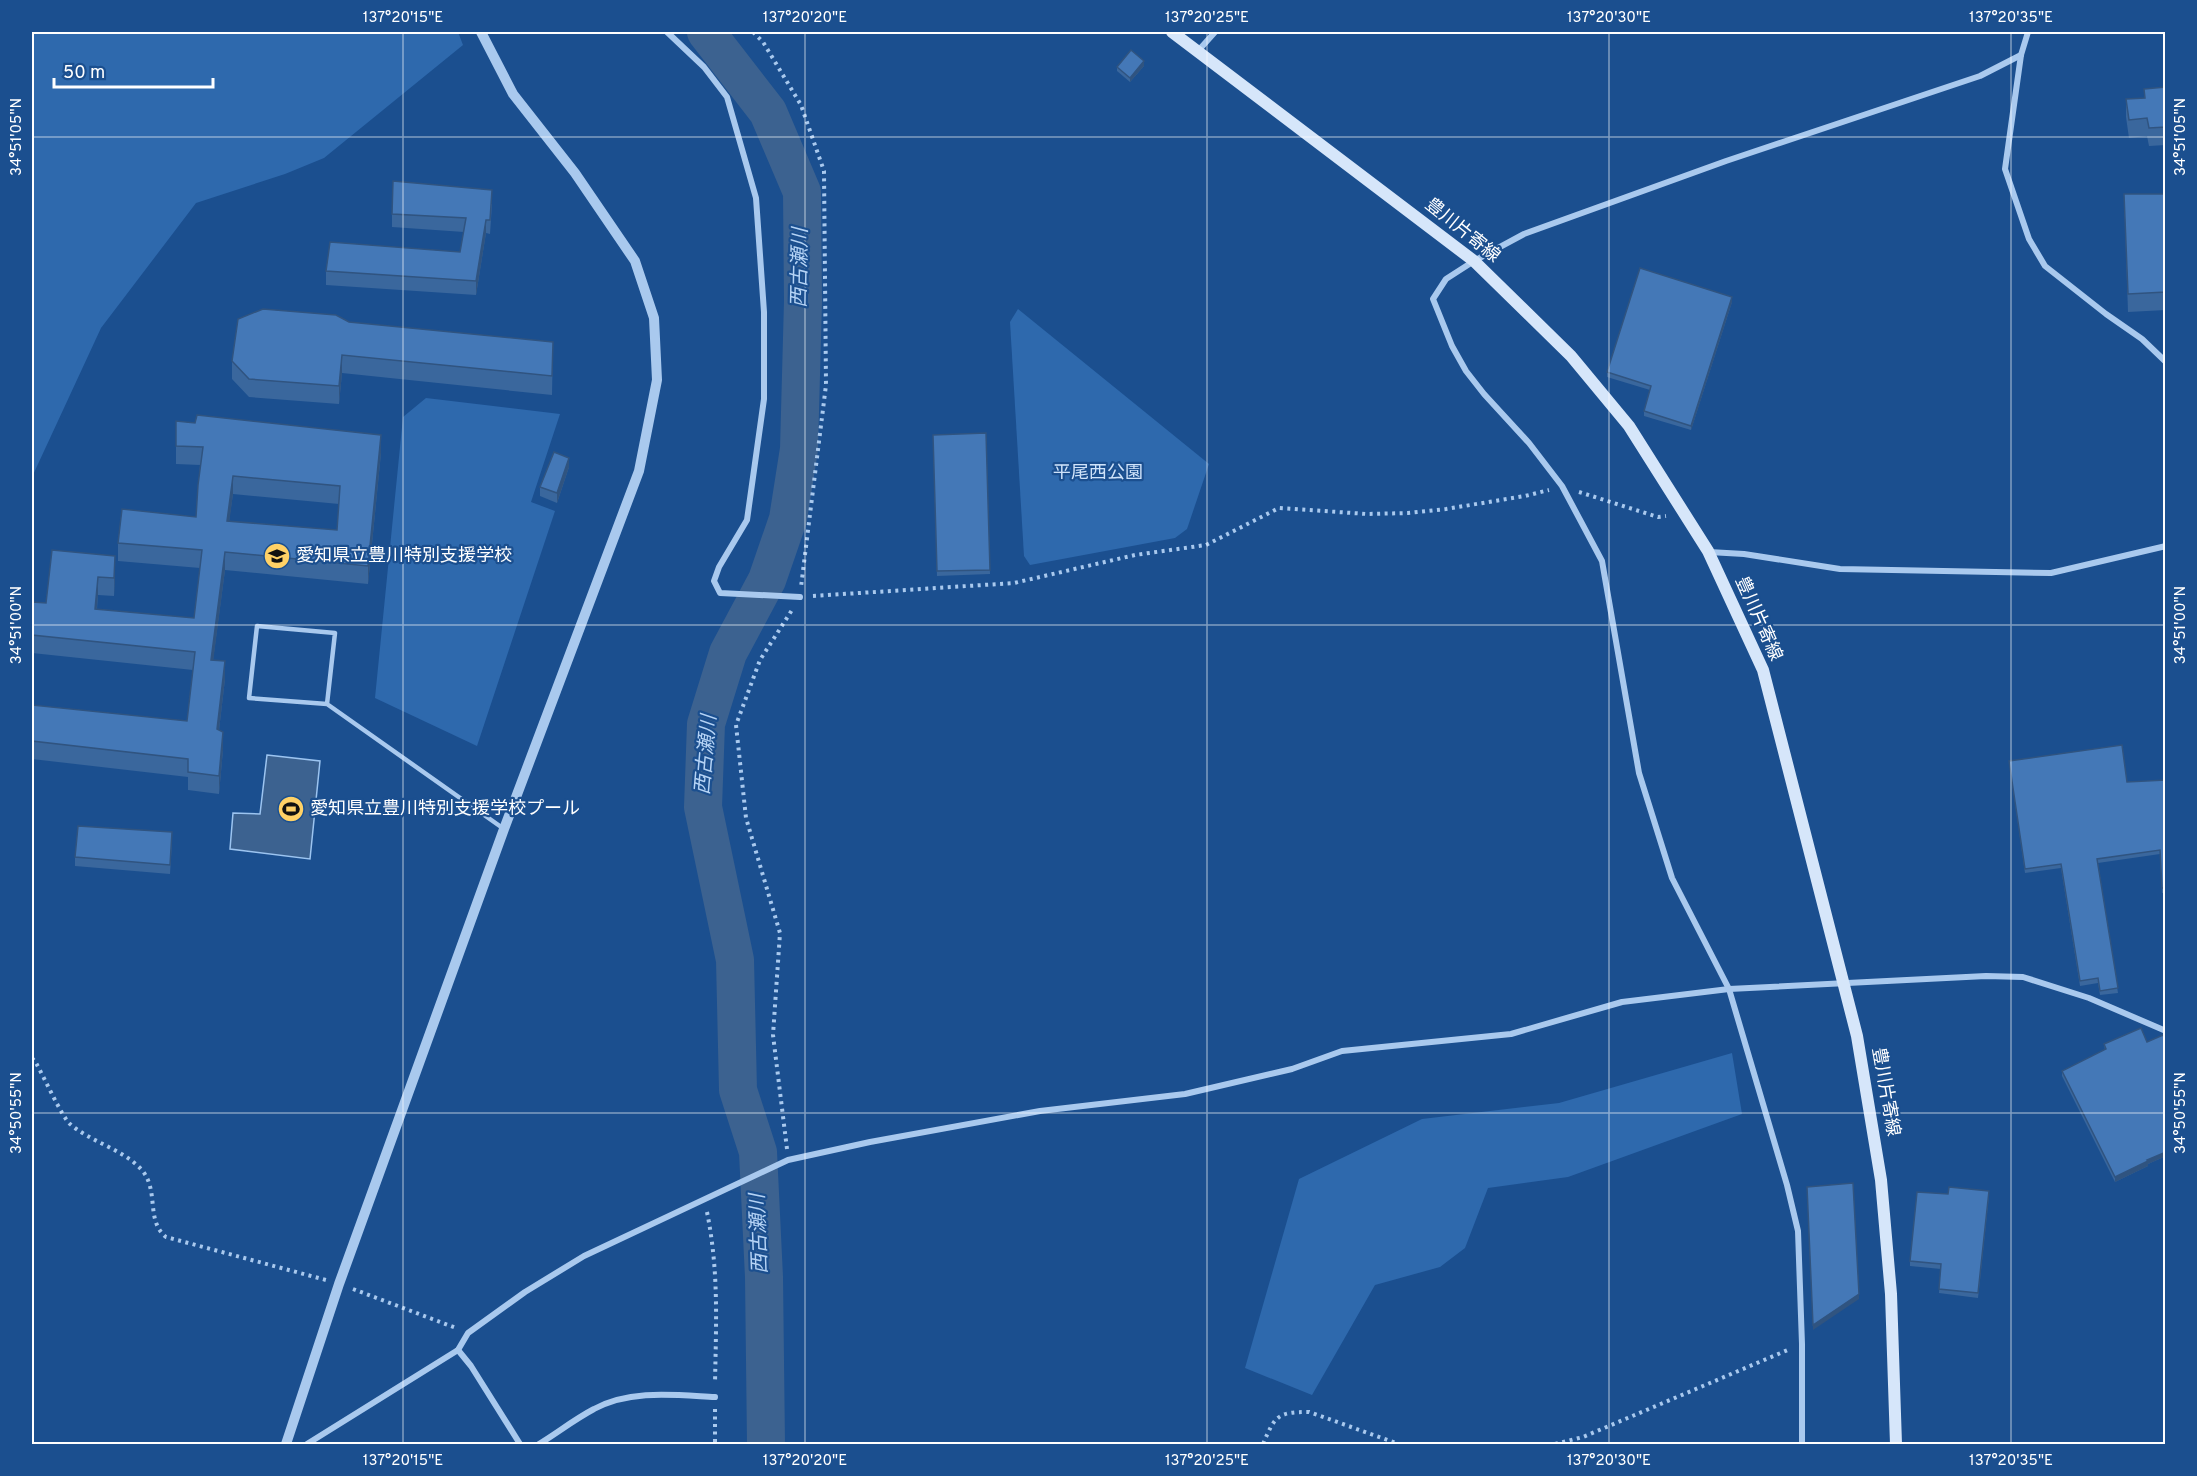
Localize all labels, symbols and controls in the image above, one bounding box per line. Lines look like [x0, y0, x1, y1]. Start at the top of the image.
text: 137°20'15"E [363, 9, 443, 28]
text: 137°20'20"E [763, 9, 847, 28]
text: 137°20'25"E [1165, 9, 1249, 28]
text: 137°20'30"E [1567, 9, 1651, 28]
text: 137°20'35"E [1969, 9, 2053, 28]
scale bar [54, 51, 213, 89]
text: 50 m [63, 62, 105, 85]
text: 34°51'05"N [8, 98, 27, 176]
text: 34°51'05"N [2172, 98, 2191, 176]
street label: 豊川片寄線 [1420, 194, 1504, 268]
water label: 西古瀬川 [787, 226, 815, 308]
park label: 平尾西公園 [1053, 462, 1143, 485]
school or university icon: 愛知県立豊川特別支援学校 [262, 541, 292, 571]
place label: 愛知県立豊川特別支援学校 [296, 545, 512, 568]
street label: 豊川片寄線 [1729, 573, 1787, 665]
text: 34°51'00"N [8, 586, 27, 664]
text: 34°51'00"N [2172, 586, 2191, 664]
water label: 西古瀬川 [691, 712, 724, 796]
sports icon: 愛知県立豊川特別支援学校プール [276, 794, 306, 824]
place label: 愛知県立豊川特別支援学校プール [310, 798, 580, 821]
street label: 豊川片寄線 [1866, 1046, 1904, 1138]
text: 34°50'55"N [8, 1072, 27, 1154]
text: 34°50'55"N [2172, 1072, 2191, 1154]
water label: 西古瀬川 [746, 1192, 774, 1274]
text: 137°20'15"E [363, 1452, 443, 1471]
text: 137°20'20"E [763, 1452, 847, 1471]
text: 137°20'25"E [1165, 1452, 1249, 1471]
text: 137°20'30"E [1567, 1452, 1651, 1471]
text: 137°20'35"E [1969, 1452, 2053, 1471]

